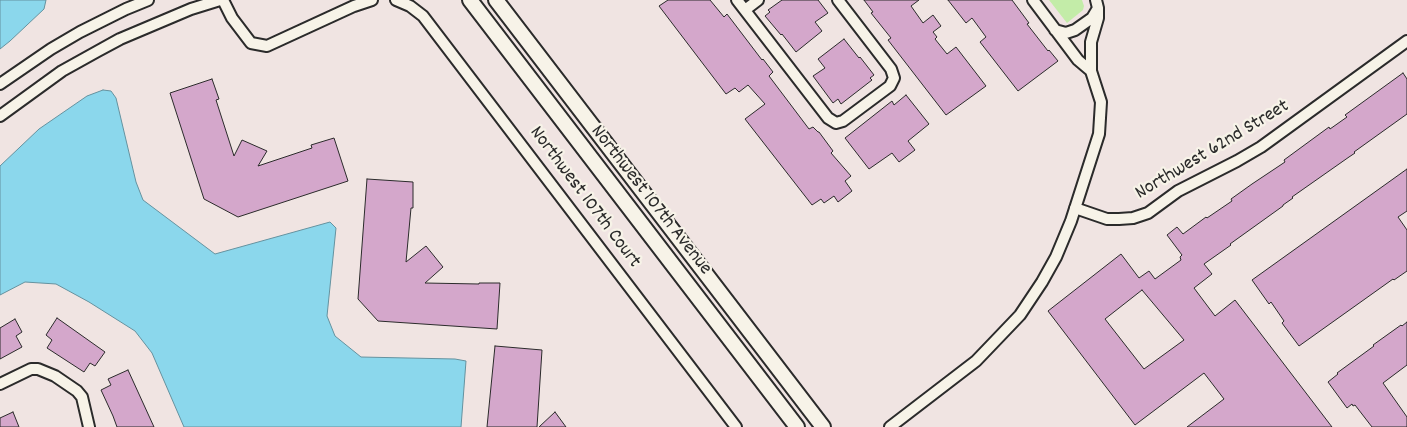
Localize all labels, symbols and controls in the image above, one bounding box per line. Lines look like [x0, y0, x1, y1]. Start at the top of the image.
street label: Northwest 62nd Street [1132, 96, 1294, 206]
street label: Northwest 107th Avenue [584, 121, 716, 281]
street label: Northwest 107th Court [523, 122, 645, 274]

